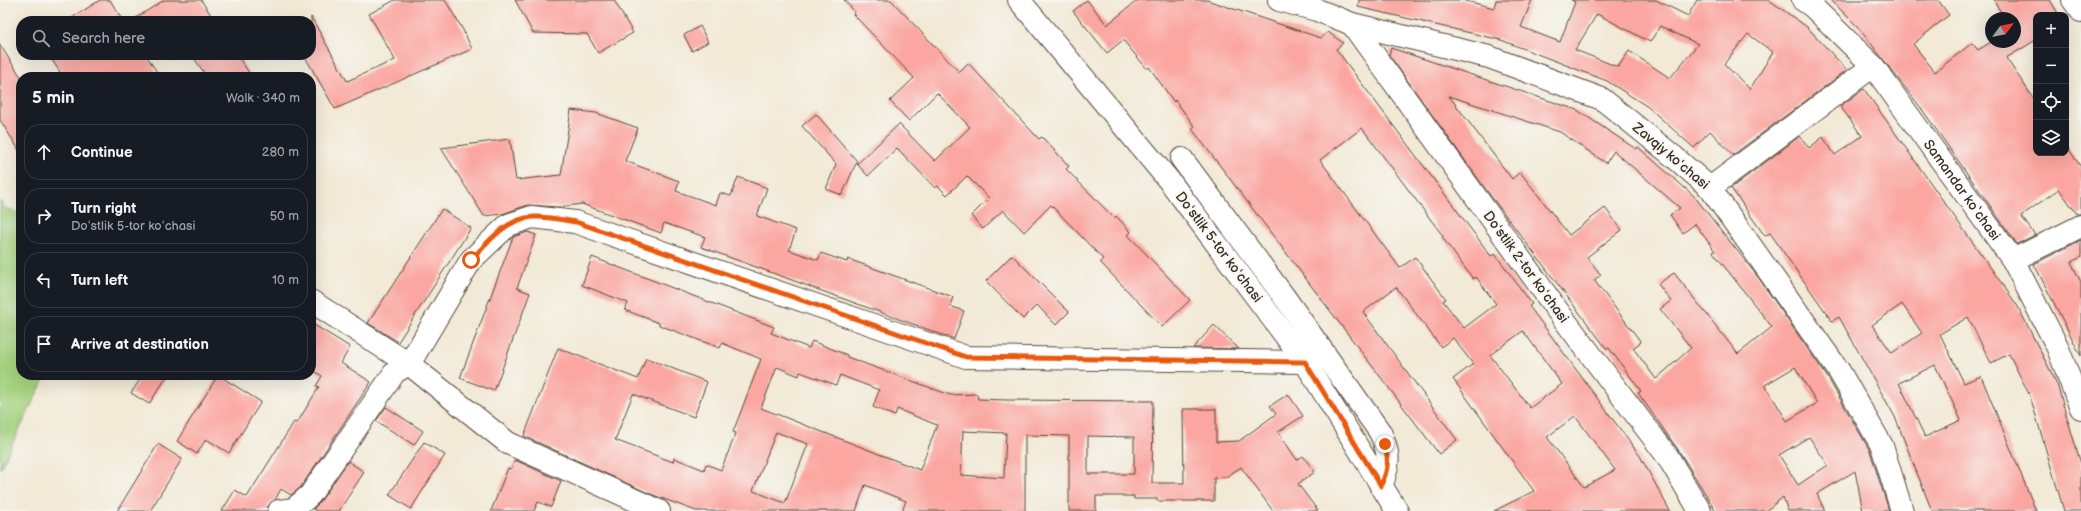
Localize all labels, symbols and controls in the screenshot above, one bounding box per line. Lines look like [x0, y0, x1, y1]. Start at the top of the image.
north arrow [1985, 12, 2021, 48]
map controls [2033, 12, 2069, 156]
button: + [2033, 12, 2069, 48]
search box [16, 16, 316, 60]
icon: search [30, 27, 52, 49]
text: Search here [62, 29, 145, 48]
button: − [2033, 48, 2069, 84]
button: locate [2033, 84, 2069, 120]
text: 5 min [32, 88, 75, 108]
text: Walk · 340 m [226, 90, 300, 106]
street label: Zavqiy koʻchasi [1628, 118, 1713, 193]
button: layers [2033, 120, 2069, 156]
street label: Samandar ko‘chasi [1920, 136, 2004, 244]
icon: ahead [33, 141, 55, 163]
text: Continue [71, 143, 133, 162]
text: 280 m [262, 144, 299, 160]
street label: Doʻstlik 5-tor koʻchasi [1172, 188, 1266, 306]
text: Turn right [71, 199, 136, 218]
icon: right [33, 205, 55, 227]
text: 50 m [270, 208, 299, 224]
street label: Doʻstlik 2-tor koʻchasi [1480, 208, 1572, 326]
text: Doʻstlik 5-tor koʻchasi [71, 218, 196, 234]
route start [462, 251, 480, 269]
icon: left [33, 269, 55, 291]
text: Turn left [71, 271, 128, 290]
text: 10 m [272, 272, 299, 288]
icon: arrive [33, 333, 55, 355]
text: Arrive at destination [71, 335, 209, 354]
route end [1376, 435, 1394, 453]

